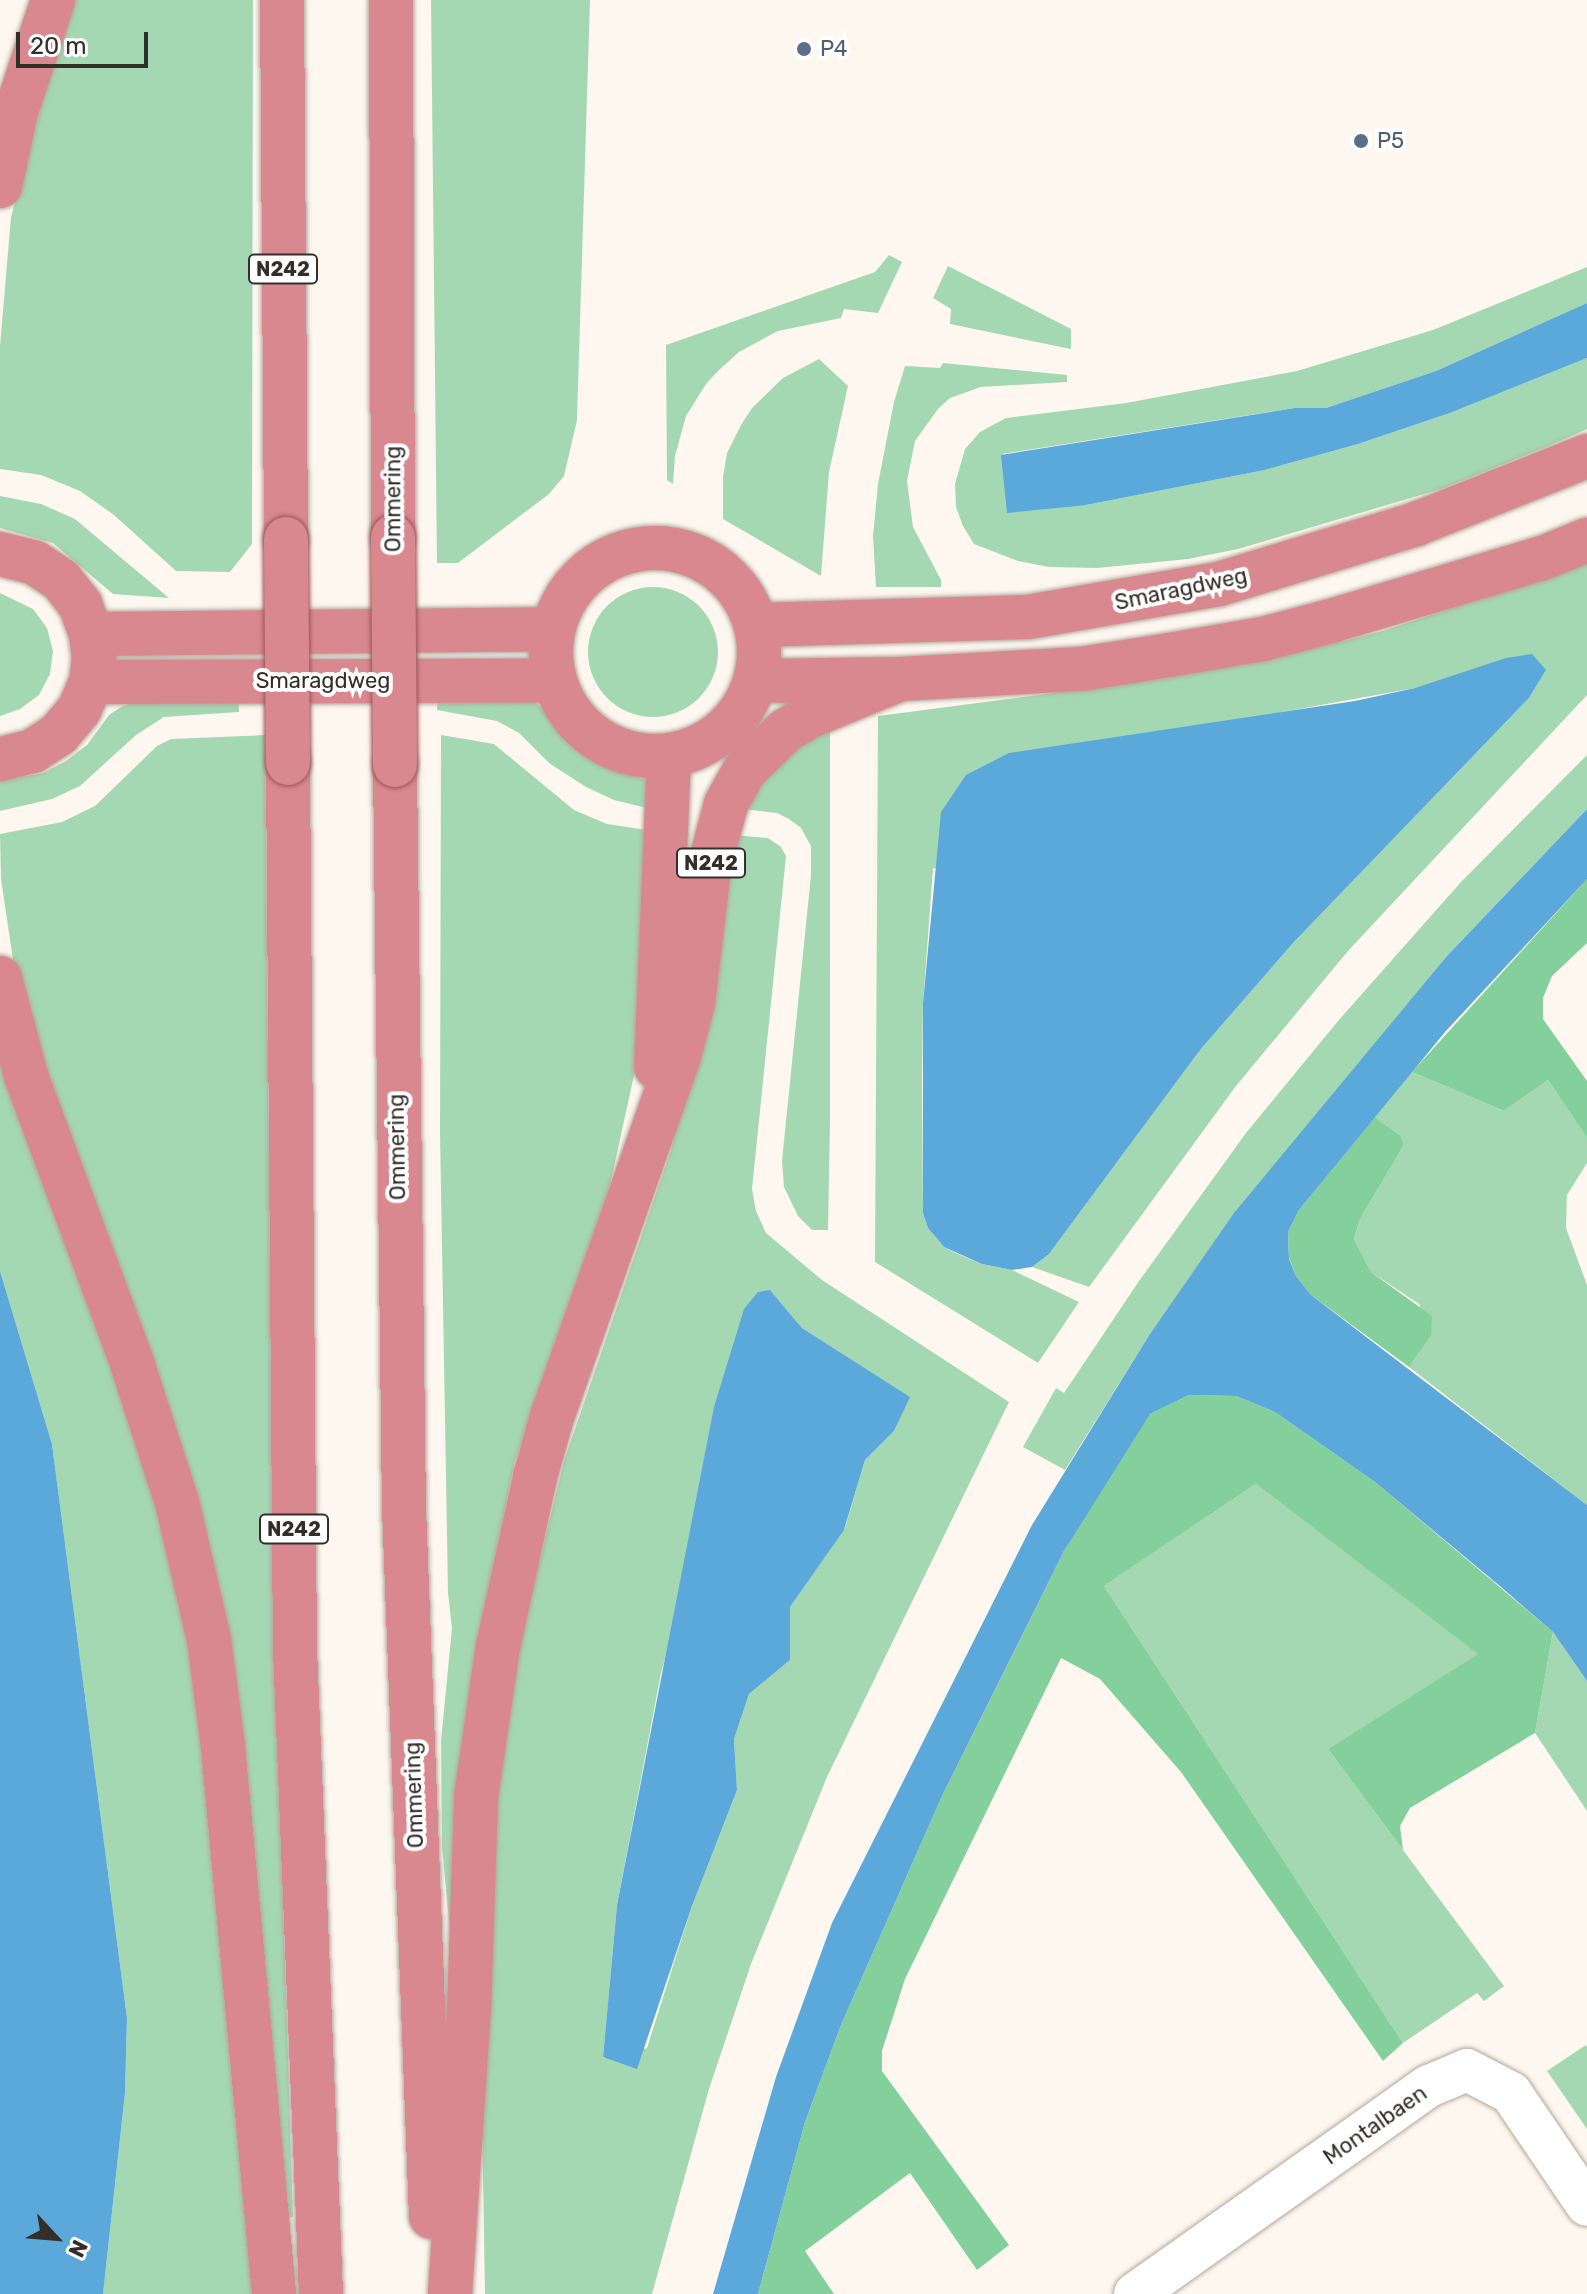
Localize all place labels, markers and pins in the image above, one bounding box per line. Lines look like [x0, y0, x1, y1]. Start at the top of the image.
place label: P4 [820, 36, 847, 62]
marker: P4 [795, 40, 813, 58]
place label: P5 [1377, 128, 1404, 154]
marker: P5 [1352, 132, 1370, 150]

